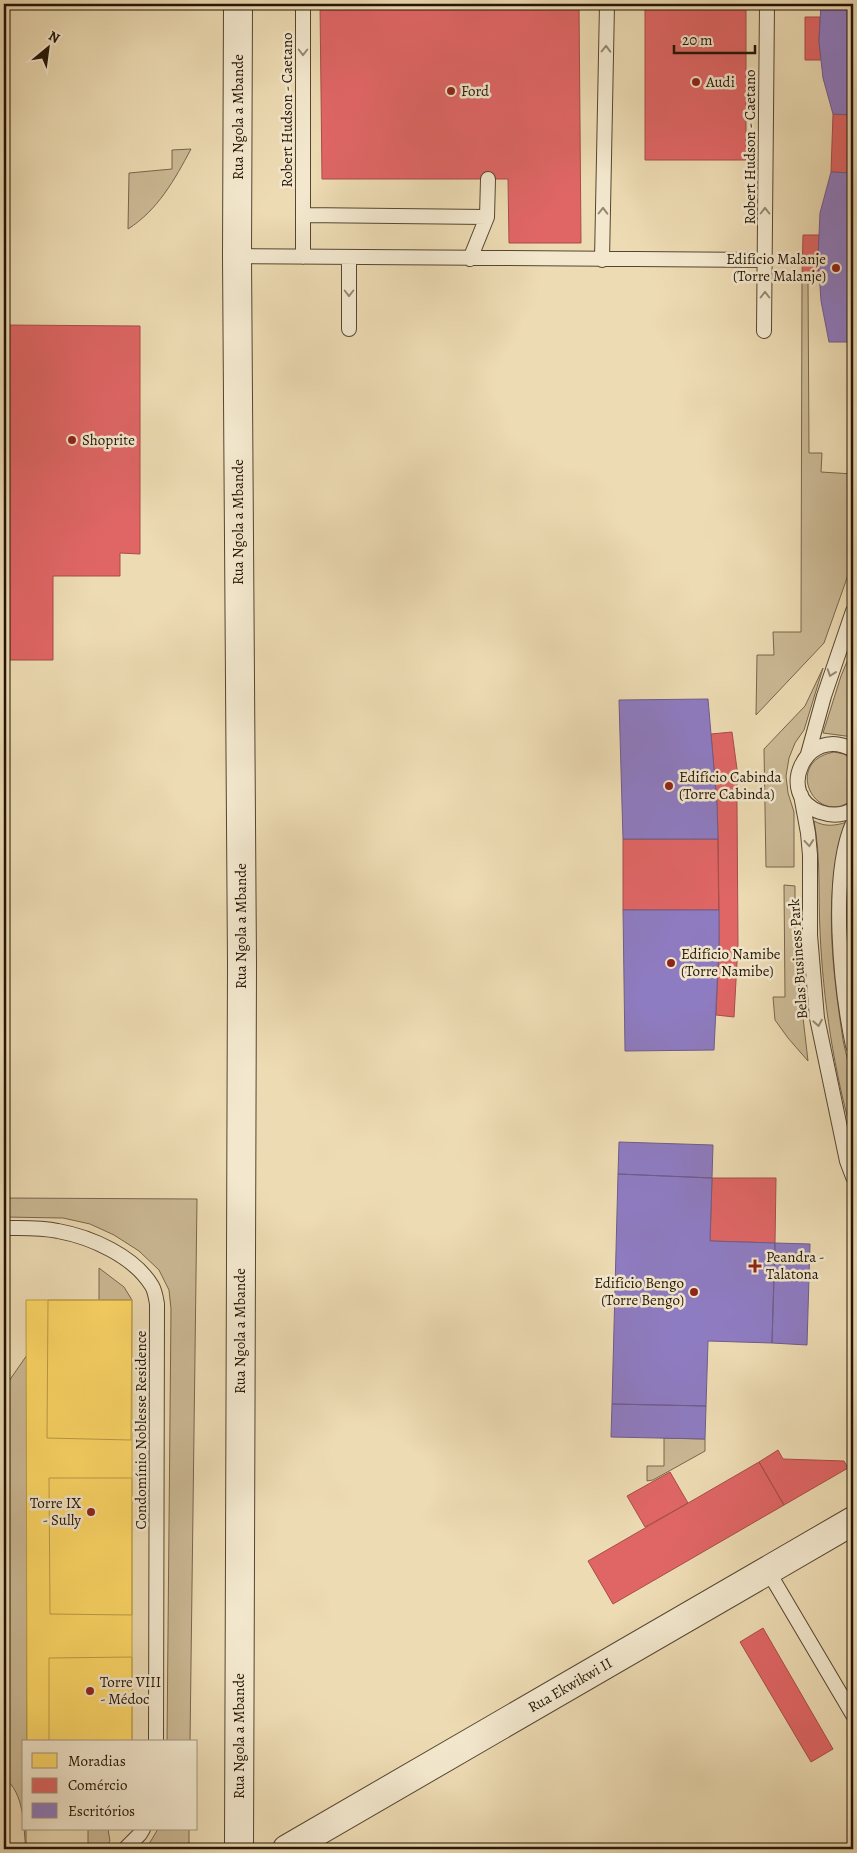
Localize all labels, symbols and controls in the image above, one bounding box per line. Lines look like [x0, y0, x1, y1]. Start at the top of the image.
north arrow [22, 22, 72, 72]
scale bar [674, 22, 756, 54]
text: N [45, 26, 63, 48]
text: 20 m [682, 30, 713, 50]
street label: Robert Hudson - Caetano [277, 32, 297, 188]
one-way arrow [601, 44, 612, 52]
one-way arrow [298, 49, 308, 57]
street label: Rua Ngola a Mbande [228, 54, 248, 180]
street label: Robert Hudson - Caetano [740, 69, 760, 225]
place label: Audi [705, 72, 735, 92]
marker: Audi [690, 76, 702, 88]
place label: Ford [461, 81, 490, 101]
marker: Ford [445, 85, 457, 97]
one-way arrow [598, 207, 608, 214]
one-way arrow [760, 207, 771, 215]
place label: Edifício Malanje (Torre Malanje) [726, 249, 826, 286]
marker: Edifício Malanje (Torre Malanje) [830, 262, 842, 274]
one-way arrow [344, 290, 354, 298]
one-way arrow [760, 291, 770, 299]
place label: Shoprite [82, 430, 135, 450]
marker: Shoprite [66, 434, 78, 446]
street label: Rua Ngola a Mbande [228, 459, 248, 585]
one-way arrow [827, 669, 837, 677]
place label: Edifício Cabinda (Torre Cabinda) [679, 767, 781, 804]
marker: Edifício Cabinda (Torre Cabinda) [663, 780, 675, 792]
one-way arrow [804, 840, 815, 848]
street label: Rua Ngola a Mbande [231, 863, 251, 989]
street label: Belas Business Park [784, 898, 812, 1020]
place label: Edifício Namibe (Torre Namibe) [681, 944, 781, 981]
marker: Edifício Namibe (Torre Namibe) [665, 957, 677, 969]
one-way arrow [812, 1018, 822, 1027]
place label: Peandra - Talatona [766, 1247, 825, 1284]
marker: Peandra - Talatona [748, 1259, 762, 1273]
street label: Rua Ngola a Mbande [230, 1268, 250, 1394]
place label: Edifício Bengo (Torre Bengo) [594, 1273, 684, 1310]
marker: Edifício Bengo (Torre Bengo) [688, 1286, 700, 1298]
street label: Condomínio Noblesse Residence [131, 1330, 151, 1530]
place label: Torre IX - Sully [30, 1493, 81, 1530]
marker: Torre IX - Sully [85, 1506, 97, 1518]
street label: Rua Ekwikwi II [524, 1653, 616, 1717]
place label: Torre VIII - Médoc [100, 1672, 161, 1709]
street label: Rua Ngola a Mbande [229, 1673, 249, 1799]
marker: Torre VIII - Médoc [84, 1685, 96, 1697]
legend [22, 1740, 198, 1830]
text: Moradias [68, 1751, 126, 1771]
text: Comércio [68, 1775, 127, 1795]
text: Escritórios [68, 1801, 135, 1821]

